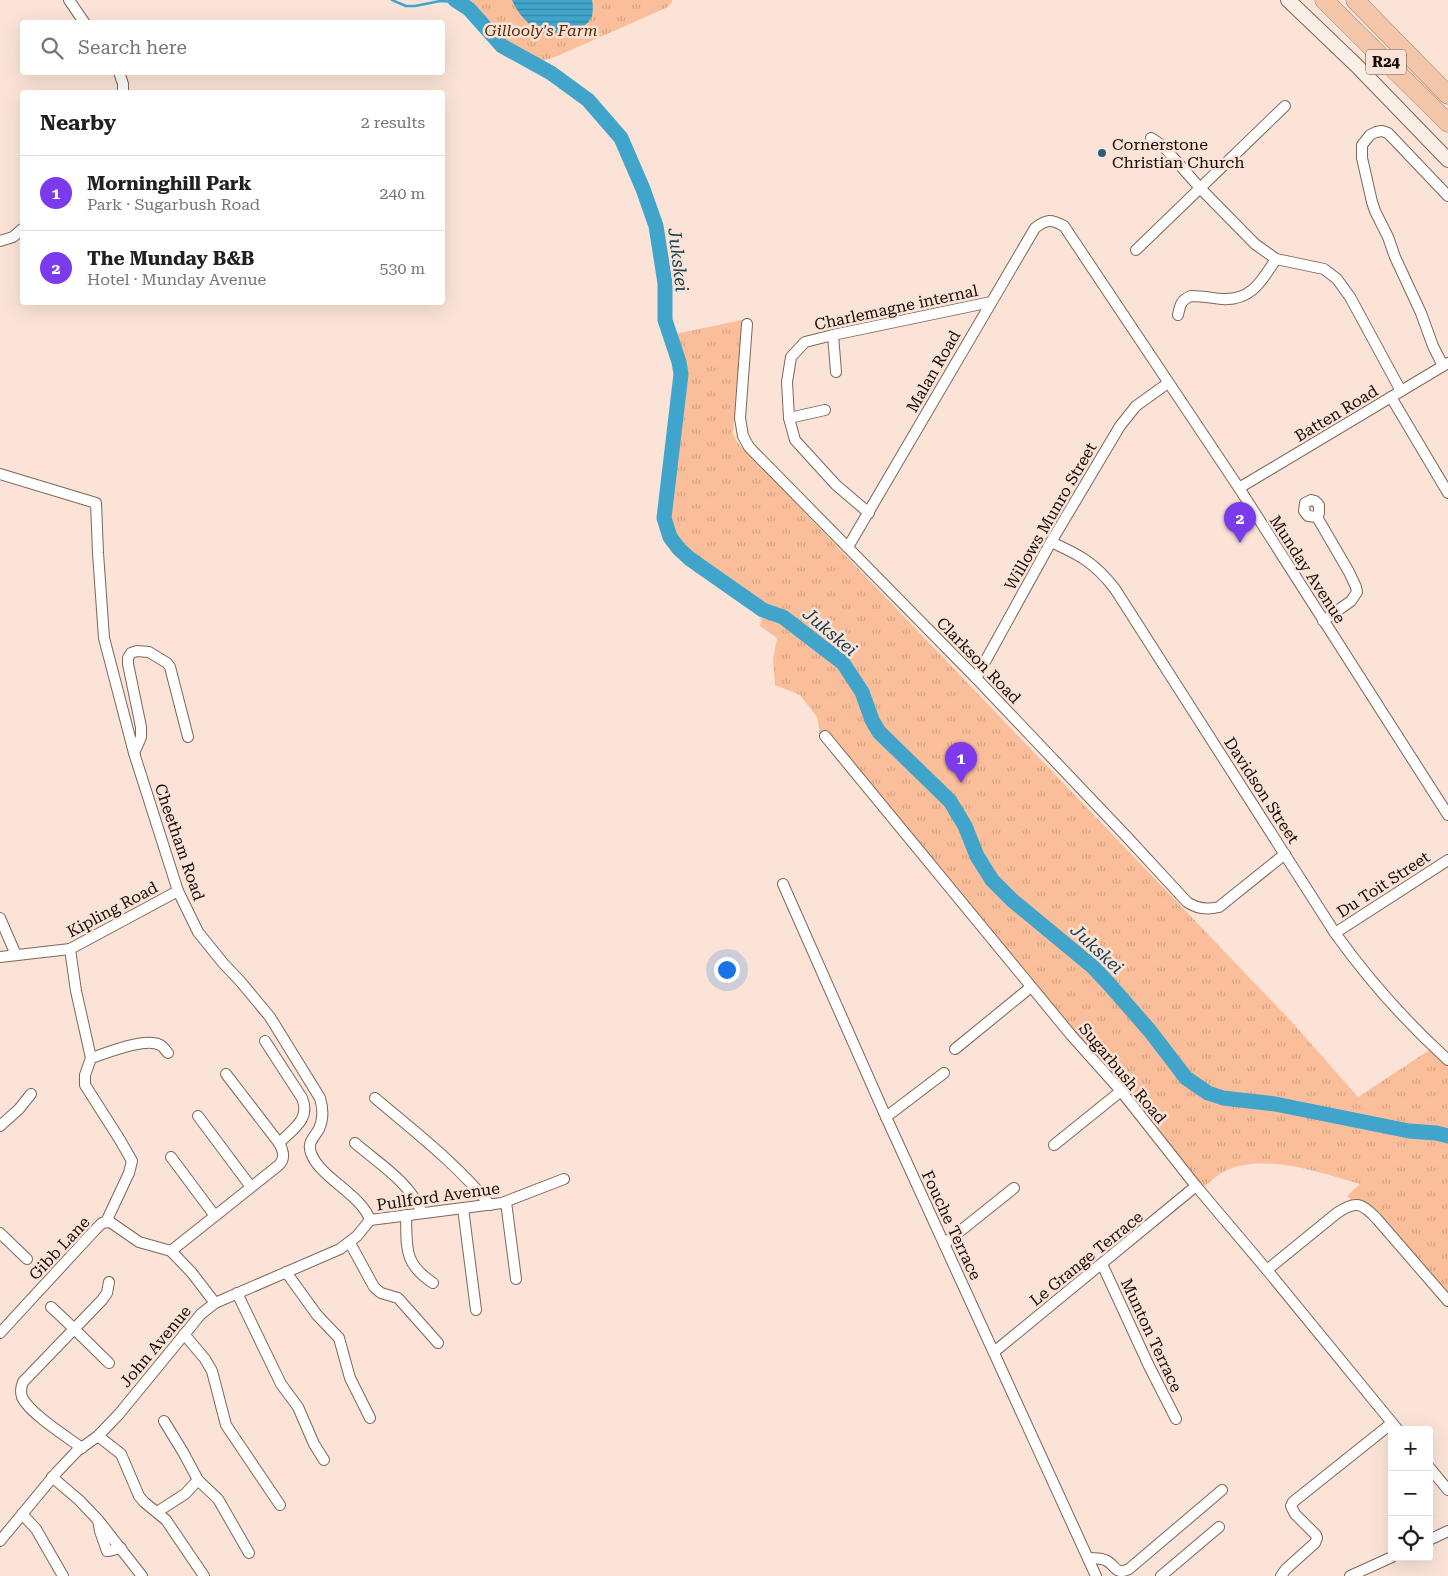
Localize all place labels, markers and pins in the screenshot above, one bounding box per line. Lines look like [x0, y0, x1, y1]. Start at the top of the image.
place label: Cornerstone Christian Church [1112, 135, 1245, 172]
marker: Cornerstone Christian Church [1096, 147, 1108, 159]
pin: 2 [1224, 502, 1256, 543]
pin: 1 [945, 742, 977, 783]

